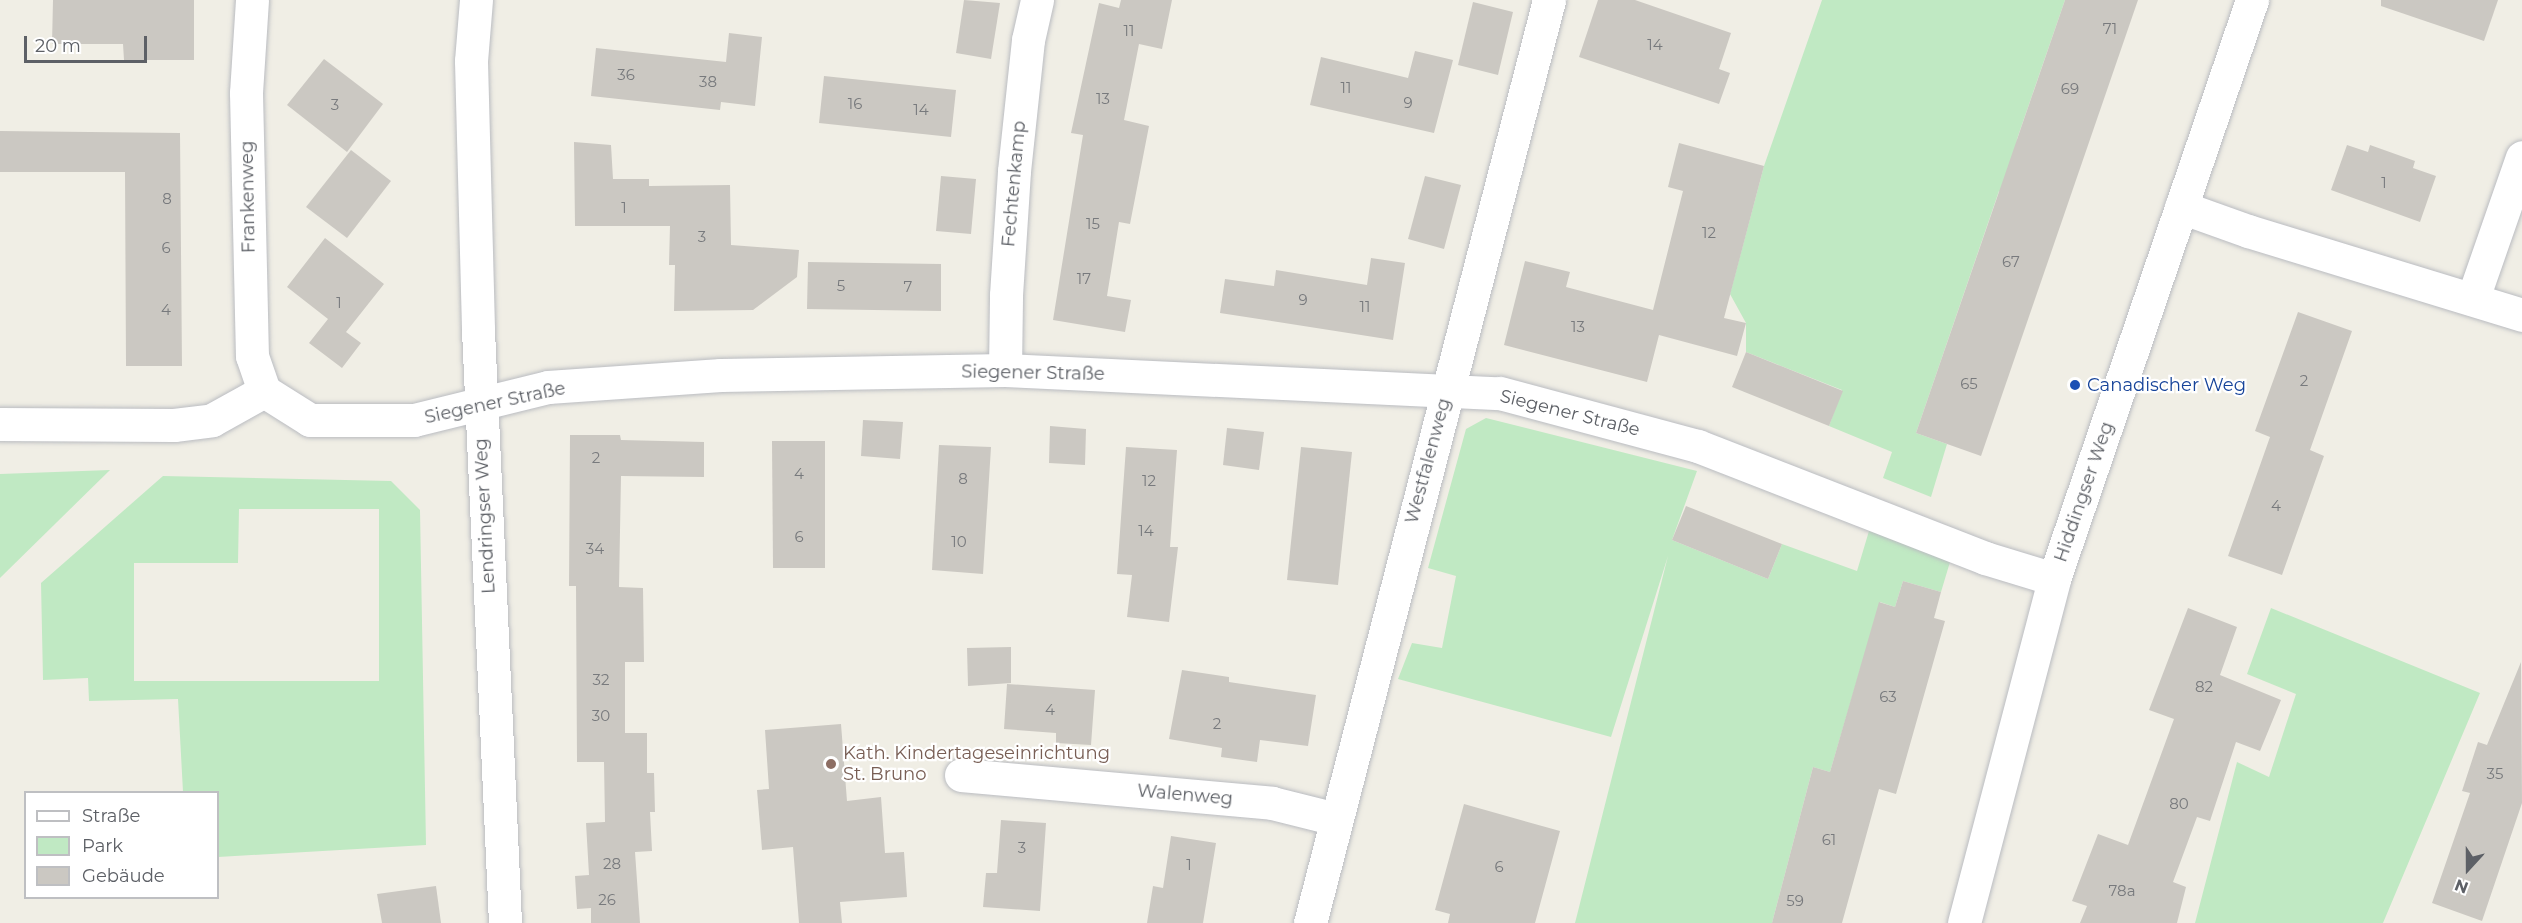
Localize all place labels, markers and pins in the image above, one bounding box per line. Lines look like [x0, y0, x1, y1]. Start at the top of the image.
place label: Canadischer Weg [2087, 374, 2246, 396]
marker: Canadischer Weg [2068, 378, 2082, 392]
place label: Kath. Kindertageseinrichtung St. Bruno [843, 743, 1110, 786]
marker: Kath. Kindertageseinrichtung St. Bruno [824, 757, 838, 771]

